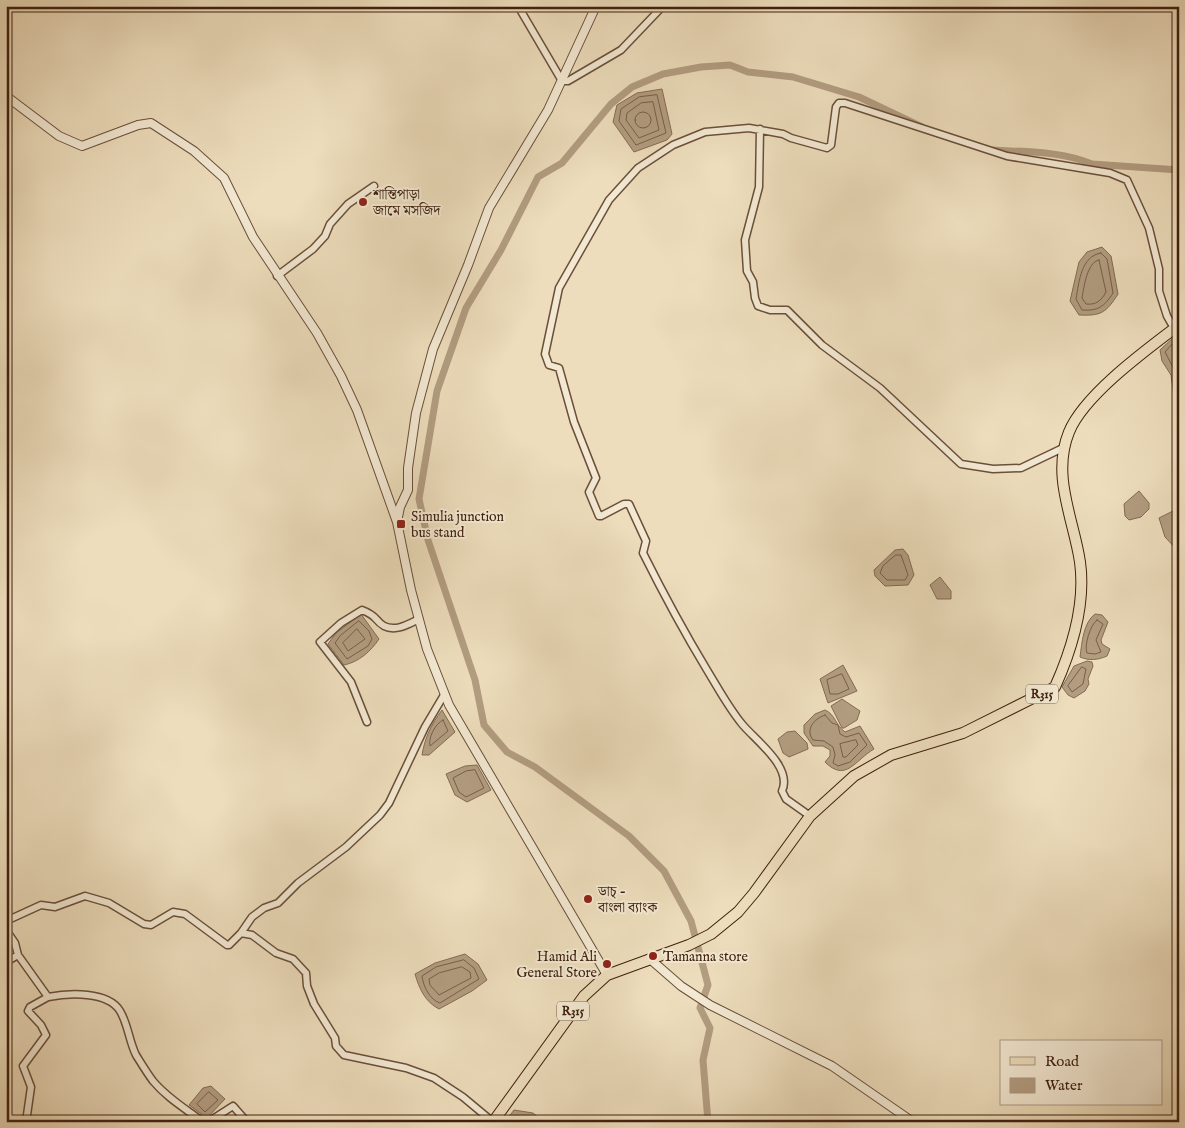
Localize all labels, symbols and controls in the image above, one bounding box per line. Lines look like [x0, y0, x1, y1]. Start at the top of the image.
place label: শান্তিপাড়া জামে মসজিদ [372, 186, 441, 220]
marker: শান্তিপাড়া জামে মসজিদ [357, 196, 369, 208]
place label: Simulia junction bus stand [411, 508, 505, 542]
marker: Simulia junction bus stand [395, 518, 407, 530]
road number: R315 [1026, 684, 1058, 704]
place label: ডাচ্ - বাংলা ব্যাংক [597, 883, 658, 917]
marker: ডাচ্ - বাংলা ব্যাংক [582, 893, 594, 905]
place label: Hamid Ali General Store [516, 948, 598, 982]
place label: Tamanna store [663, 948, 748, 966]
marker: Tamanna store [647, 950, 659, 962]
marker: Hamid Ali General Store [601, 958, 613, 970]
road number: R315 [557, 1001, 589, 1020]
legend [1000, 1040, 1162, 1106]
text: Road [1045, 1052, 1080, 1071]
text: Water [1045, 1076, 1083, 1095]

